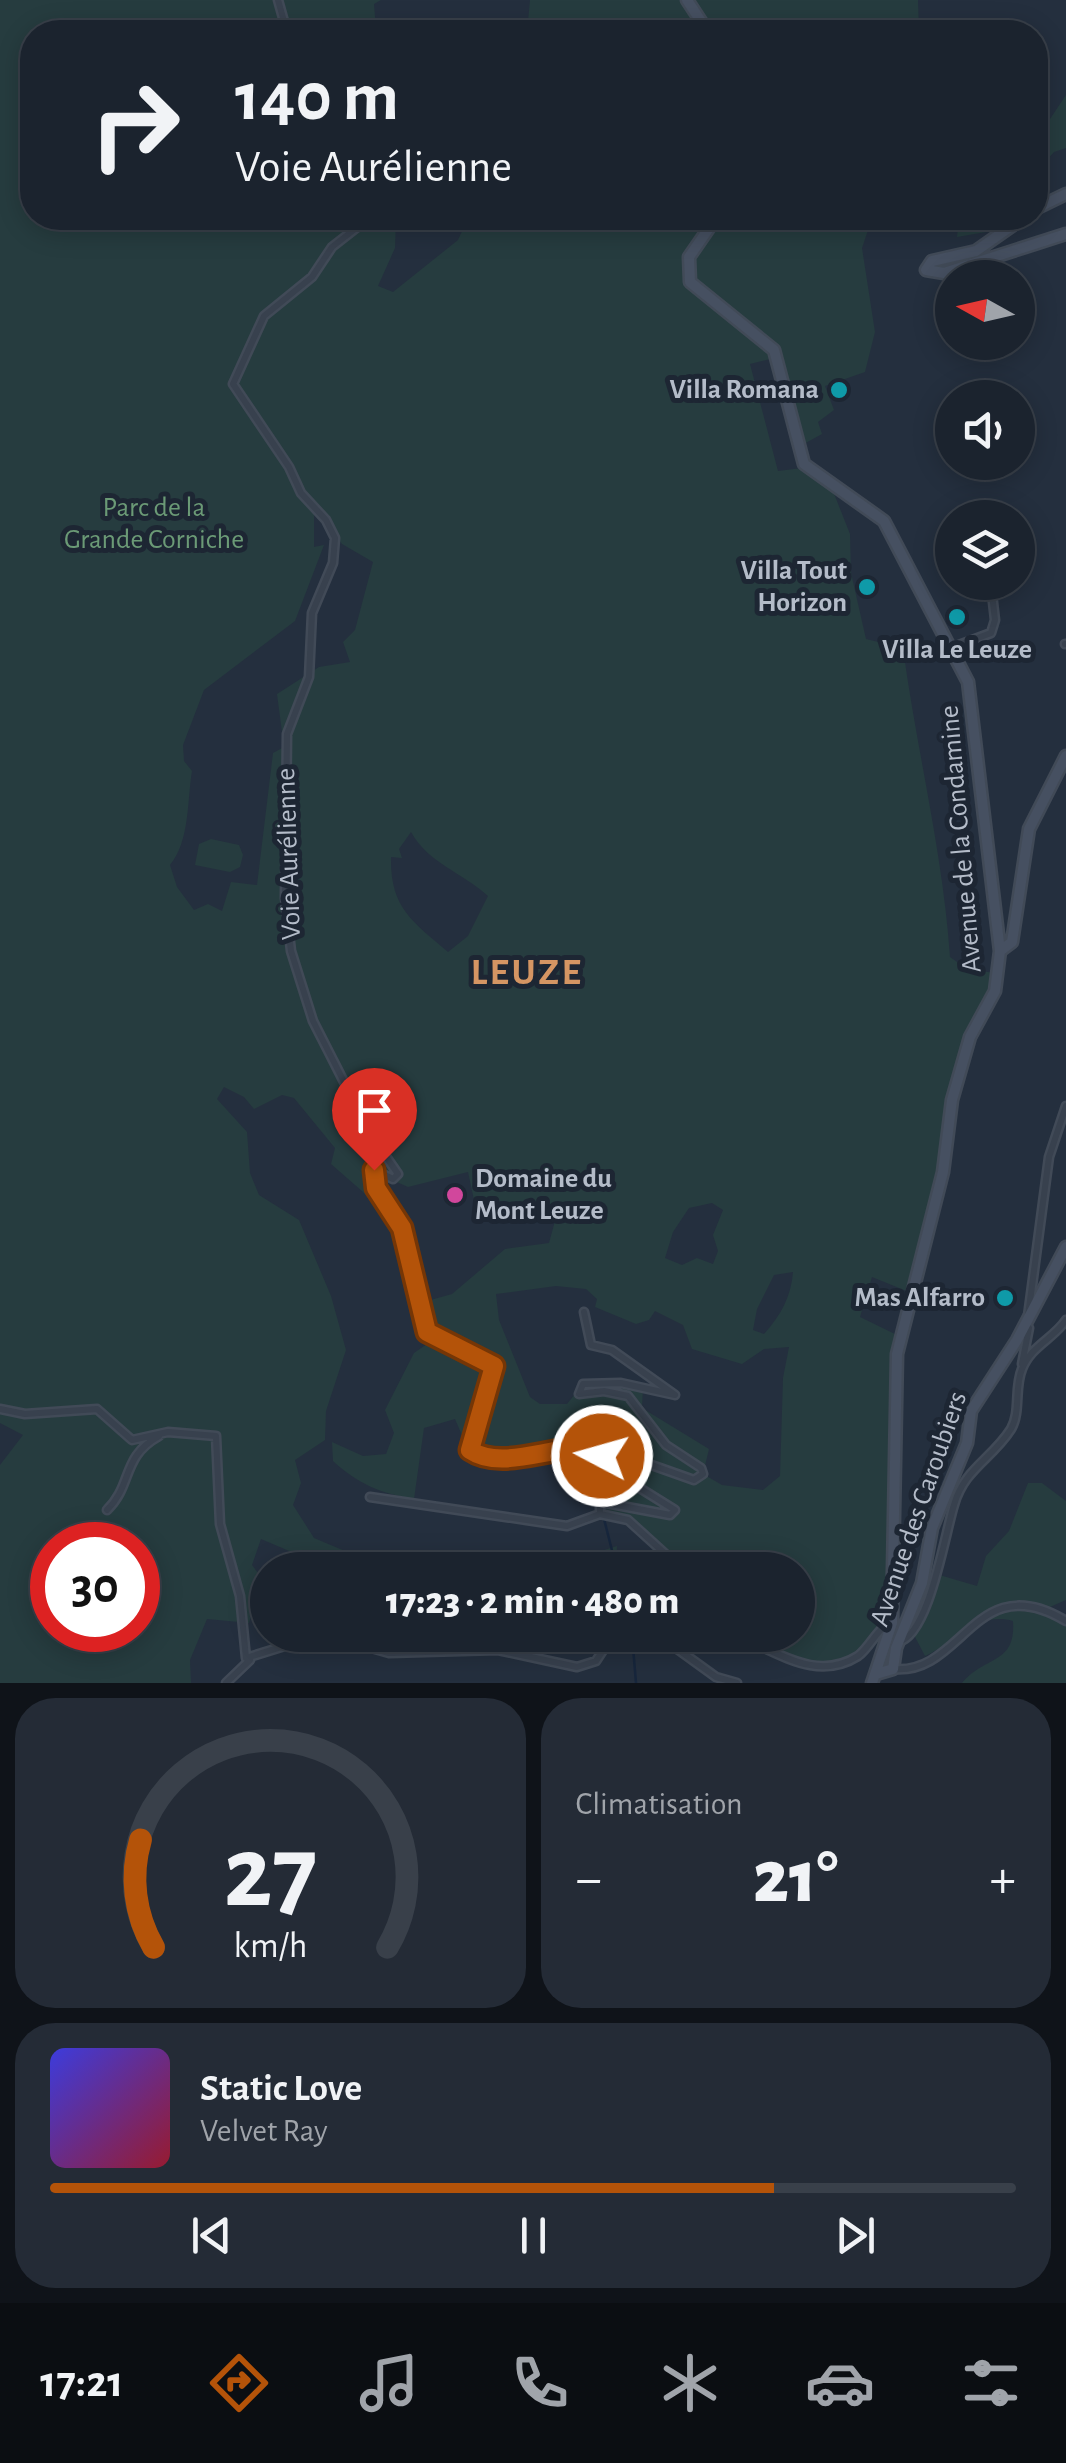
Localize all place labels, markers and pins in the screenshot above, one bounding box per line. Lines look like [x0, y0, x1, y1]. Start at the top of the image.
place label: Villa Romana [669, 376, 819, 404]
marker: Villa Romana [828, 379, 850, 401]
place label: Villa Tout Horizon [741, 557, 848, 617]
marker: Villa Tout Horizon [856, 576, 878, 598]
marker: Villa Le Leuze [946, 606, 968, 628]
place label: Villa Le Leuze [882, 636, 1032, 664]
pin [332, 1068, 417, 1171]
place label: Domaine du Mont Leuze [475, 1165, 612, 1225]
marker: Domaine du Mont Leuze [444, 1184, 466, 1206]
place label: Mas Alfarro [854, 1284, 985, 1312]
marker: Mas Alfarro [994, 1287, 1016, 1309]

